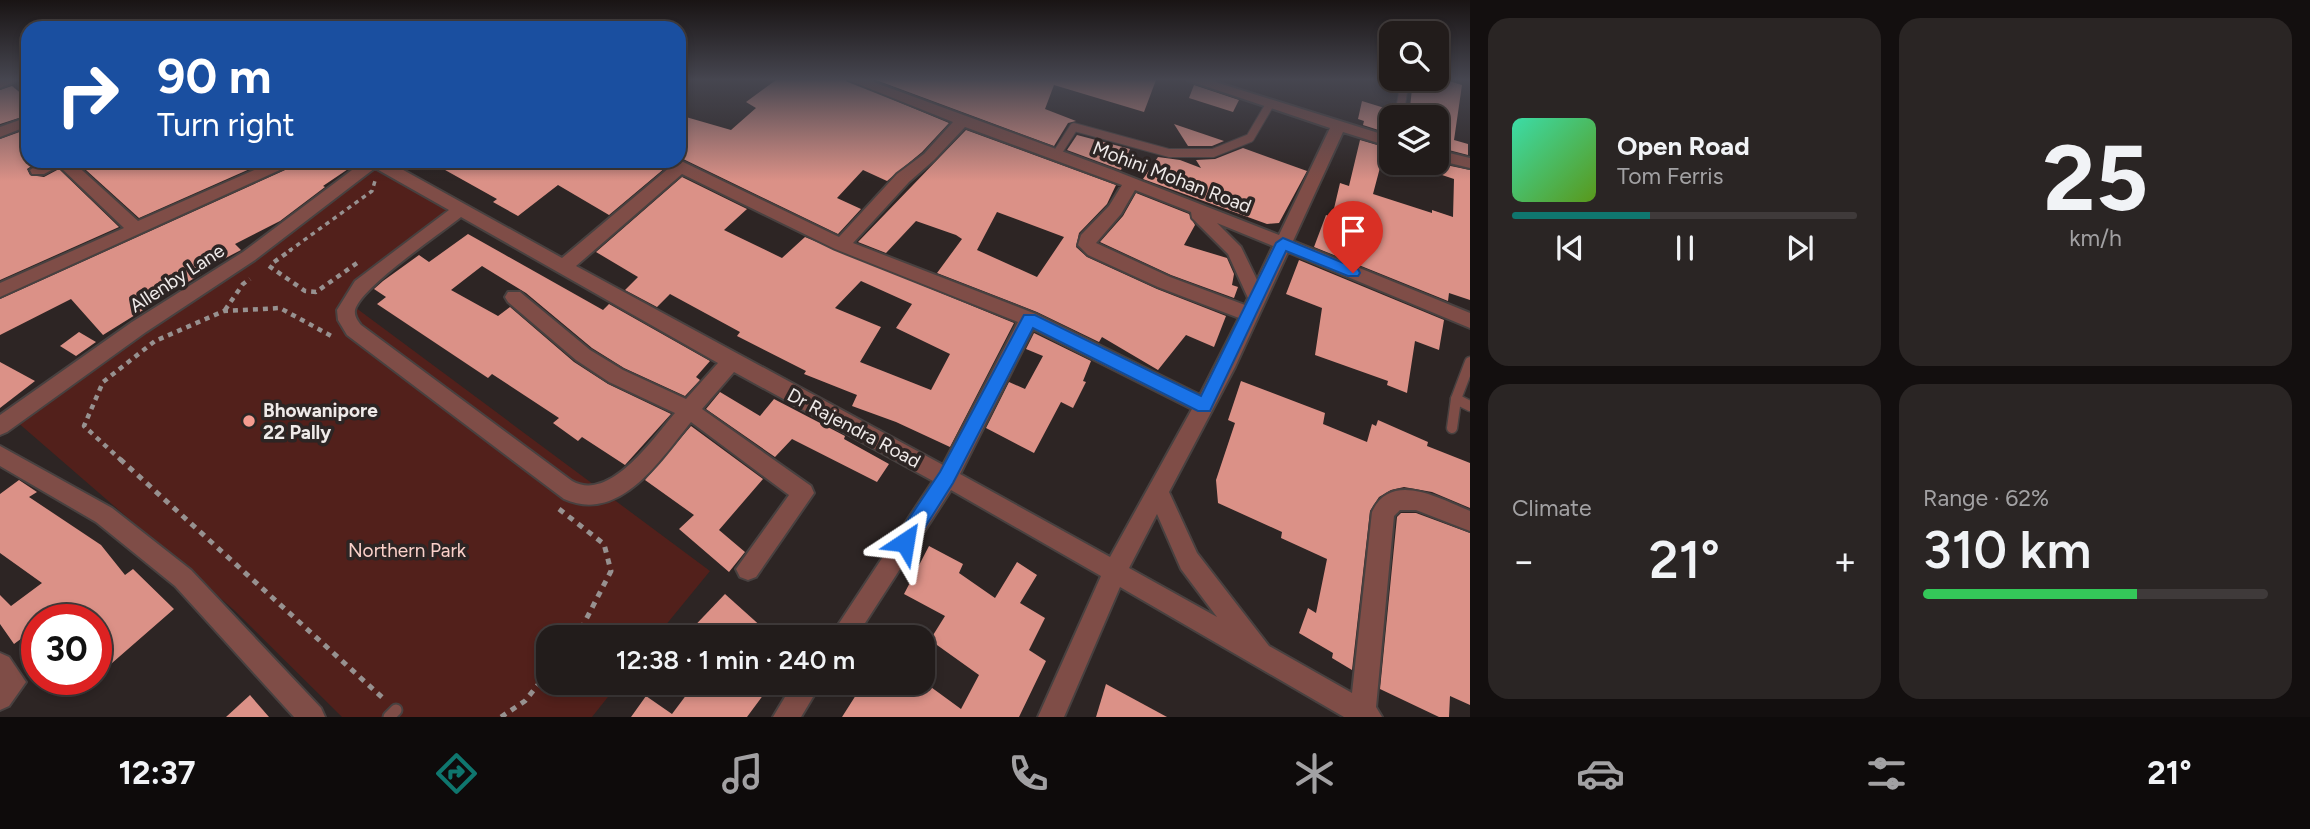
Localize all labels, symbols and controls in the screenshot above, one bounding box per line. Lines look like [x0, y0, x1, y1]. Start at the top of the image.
map controls [1379, 21, 1449, 175]
button: search [1379, 21, 1449, 91]
text: 90 m [157, 46, 272, 105]
icon: right [42, 49, 133, 140]
button: layers [1379, 105, 1449, 175]
text: Turn right [157, 106, 295, 144]
text: 25 [2043, 124, 2148, 233]
text: Open Road [1617, 130, 1750, 162]
street label: Mohini Mohan Road [1089, 136, 1255, 218]
text: Tom Ferris [1617, 162, 1723, 190]
pin [1323, 201, 1383, 273]
icon: arrive [1334, 212, 1372, 250]
text: km/h [2069, 224, 2122, 252]
icon: previous [1551, 229, 1589, 267]
icon: pause [1666, 229, 1704, 267]
icon: next [1781, 229, 1819, 267]
street label: Allenby Lane [125, 239, 229, 317]
street label: Dr Rajendra Road [783, 383, 925, 473]
place label: Bhowanipore 22 Pally [263, 399, 378, 444]
marker: Bhowanipore 22 Pally [241, 413, 257, 429]
text: Range · 62% [1923, 484, 2049, 512]
text: Climate [1512, 494, 1591, 522]
position arrow [868, 505, 942, 579]
text: 310 km [1923, 519, 2091, 581]
text: 21° [1649, 529, 1720, 591]
text: − [1512, 538, 1536, 584]
text: + [1833, 538, 1857, 584]
park label: Northern Park [348, 539, 467, 562]
speed limit sign: 30 [21, 604, 112, 695]
text: 12:38 · 1 min · 240 m [616, 644, 855, 676]
icon: directions [432, 749, 481, 798]
icon: music [718, 749, 767, 798]
icon: phone [1004, 749, 1053, 798]
icon: climate [1290, 749, 1339, 798]
icon: car [1576, 749, 1625, 798]
icon: filters [1862, 749, 1911, 798]
text: 12:37 [118, 754, 196, 792]
text: 21° [2147, 754, 2191, 792]

